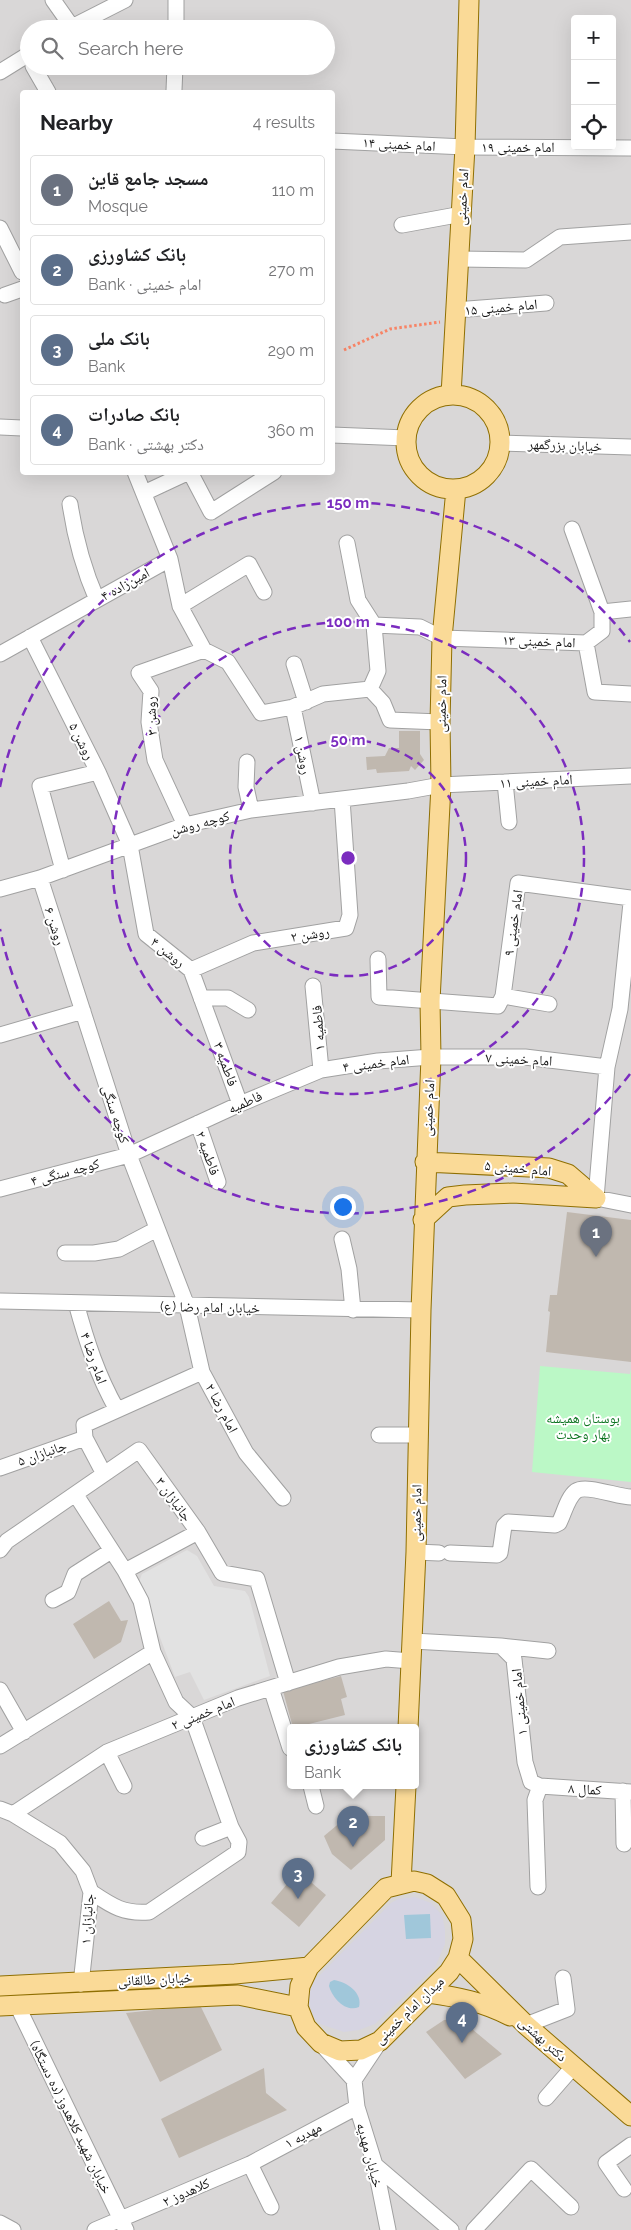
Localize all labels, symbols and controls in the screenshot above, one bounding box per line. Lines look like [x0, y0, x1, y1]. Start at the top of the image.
map controls [571, 15, 616, 150]
button: + [571, 15, 616, 60]
search box [20, 20, 335, 75]
icon: search [38, 34, 66, 62]
text: Search here [78, 37, 184, 59]
button: − [571, 60, 616, 105]
button: locate [571, 105, 616, 150]
text: Nearby [40, 110, 113, 135]
text: 4 results [253, 113, 315, 132]
street label: امام خمینی ۱۴ [362, 134, 436, 156]
street label: امام خمینی ۱۹ [481, 139, 555, 157]
text: مسجد جامع قاین [88, 167, 208, 189]
street label: امام خمینی [453, 168, 473, 226]
text: 1 [53, 181, 61, 200]
text: 110 m [272, 181, 314, 200]
text: Mosque [88, 197, 148, 216]
text: بانک کشاورزی [88, 243, 186, 265]
text: 2 [52, 261, 62, 280]
text: 270 m [269, 261, 314, 280]
text: Bank · امام خمینی [88, 275, 202, 294]
street label: امام خمینی ۱۵ [464, 296, 538, 320]
text: بانک ملی [88, 327, 150, 349]
text: 3 [53, 341, 61, 360]
text: 290 m [268, 341, 314, 360]
text: Bank [88, 357, 125, 376]
text: بانک صادرات [88, 403, 180, 425]
text: 4 [52, 421, 62, 440]
text: 360 m [267, 421, 314, 440]
text: Bank · دکتر بهشتی [88, 435, 204, 454]
street label: خیابان بزرگمهر [527, 436, 602, 455]
text: 150 m [327, 494, 369, 512]
street label: امین‌زاده ۴ [98, 564, 153, 605]
text: 100 m [326, 613, 370, 631]
street label: امام خمینی ۱۳ [502, 632, 576, 652]
street label: امام خمینی [433, 675, 451, 733]
street label: روشن ۳ [142, 696, 161, 736]
street label: روشن ۵ [65, 720, 98, 763]
text: 50 m [330, 731, 366, 749]
street label: روشن ۱ [290, 734, 315, 776]
street label: امام خمینی ۱۱ [499, 771, 573, 793]
street label: کوچه روشن [169, 807, 232, 840]
centre of rings [339, 849, 357, 867]
street label: امام خمینی ۹ [500, 889, 528, 958]
street label: روشن ۶ [40, 905, 69, 947]
street label: روشن ۲ [289, 923, 331, 946]
street label: روشن ۴ [147, 934, 188, 971]
street label: فاطمیه ۱ [308, 1005, 328, 1051]
street label: فاطمیه ۳ [210, 1040, 241, 1088]
street label: امام خمینی ۷ [485, 1049, 553, 1071]
street label: امام خمینی ۴ [342, 1051, 410, 1077]
street label: امام خمینی [419, 1079, 439, 1137]
street label: کوچه سنگی [98, 1083, 133, 1146]
street label: فاطمیه [225, 1087, 265, 1117]
street label: فاطمیه ۲ [192, 1129, 223, 1177]
street label: کوچه سنگی ۴ [29, 1155, 102, 1190]
street label: امام خمینی ۵ [484, 1157, 552, 1181]
your location [330, 1194, 356, 1220]
pin: 1 [580, 1216, 612, 1257]
street label: خیابان امام رضا (ع) [160, 1298, 260, 1318]
street label: امام رضا ۴ [75, 1330, 111, 1387]
street label: امام رضا ۲ [201, 1381, 242, 1436]
park label: بوستان همیشه بهار وحدت [546, 1410, 620, 1443]
street label: جانبازان ۵ [15, 1437, 69, 1470]
street label: جانبازان ۳ [152, 1474, 195, 1525]
street label: امام خمینی [408, 1484, 426, 1542]
street label: امام خمینی ۱ [508, 1668, 532, 1736]
street label: امام خمینی ۲ [169, 1693, 238, 1735]
popup [287, 1724, 419, 1789]
text: بانک کشاورزی [304, 1733, 402, 1755]
text: Bank [304, 1763, 341, 1782]
street label: کمال ۸ [568, 1780, 602, 1799]
pin: 2 [337, 1806, 369, 1847]
pin: 3 [282, 1858, 314, 1899]
street label: جانبازان ۱ [77, 1893, 98, 1945]
street label: خیابان طالقانی [117, 1969, 193, 1990]
street label: میدان امام خمینی [371, 1973, 448, 2049]
pin: 4 [446, 2002, 478, 2043]
street label: دکتر بهشتی [515, 2013, 570, 2066]
street label: خیابان شهید کلاهدوز (ده دستگاه) [26, 2038, 115, 2197]
street label: مهدیه ۱ [282, 2119, 324, 2152]
street label: خیابان مهدیه [353, 2121, 386, 2189]
street label: کلاهدوز ۲ [160, 2174, 213, 2210]

